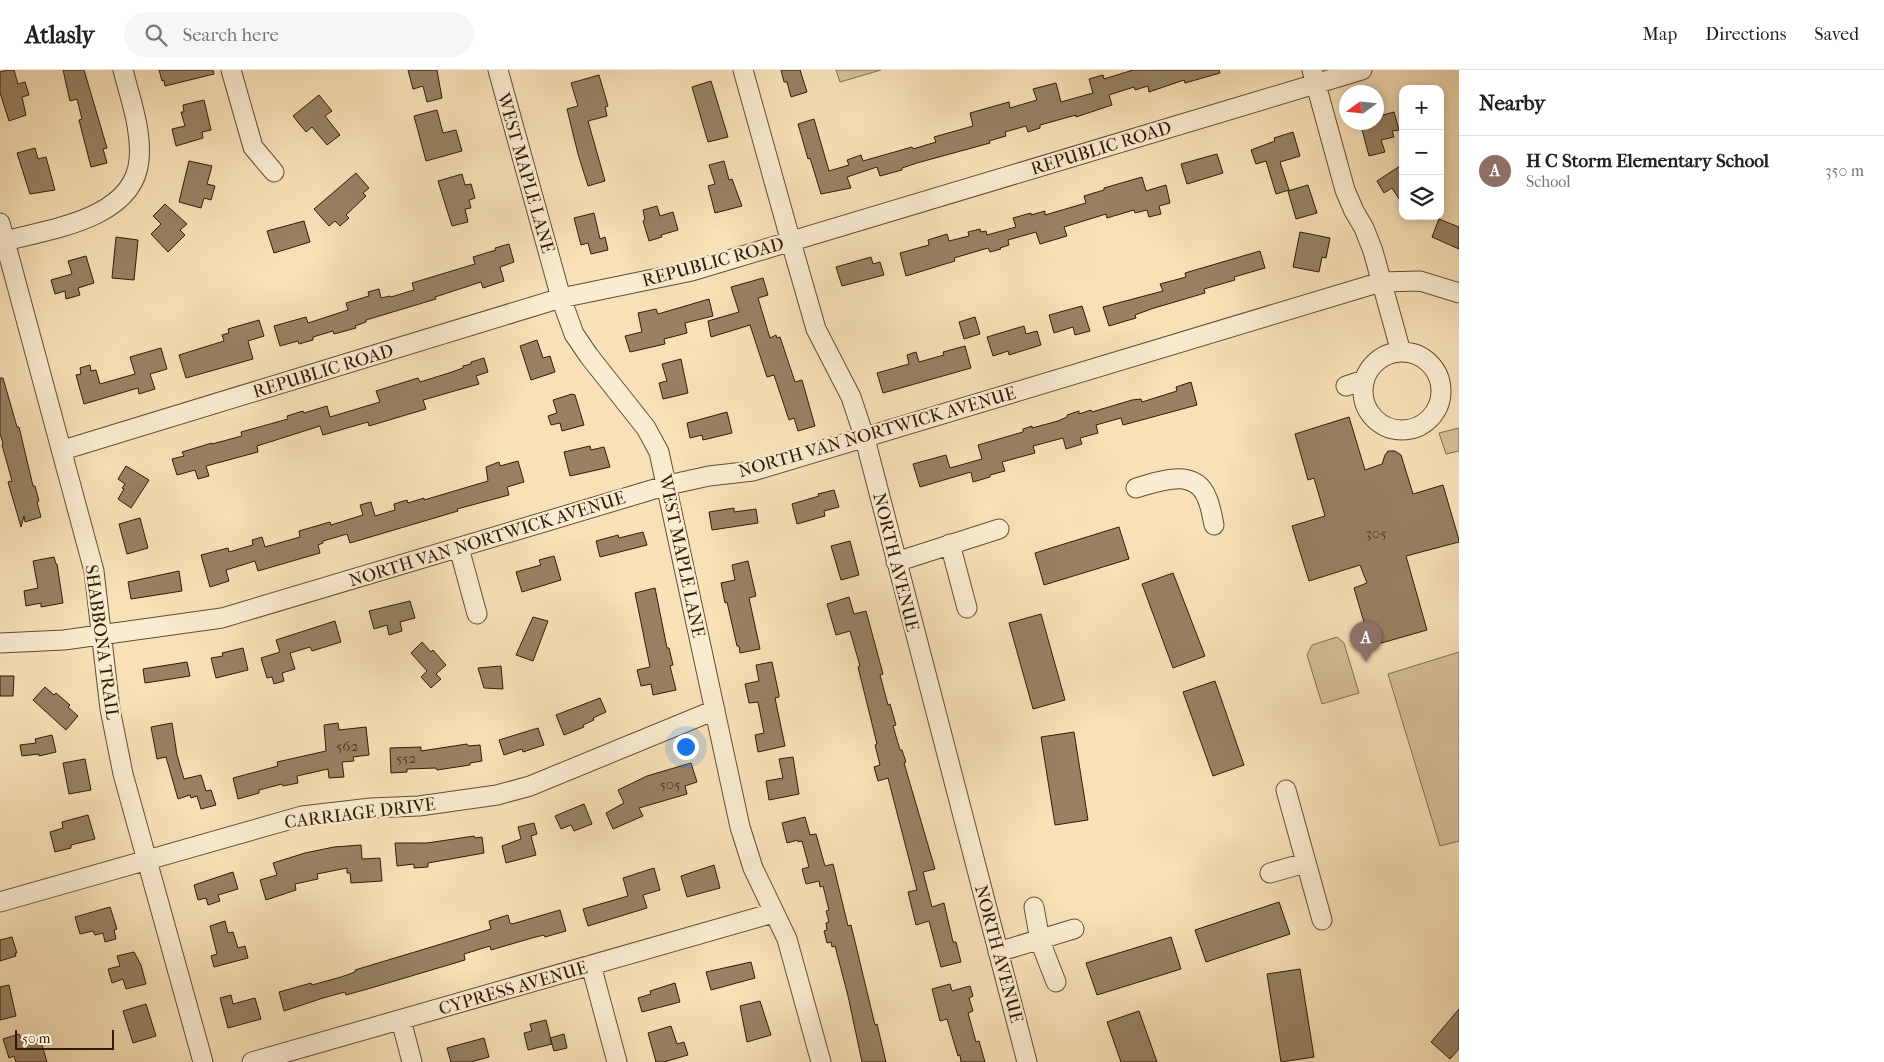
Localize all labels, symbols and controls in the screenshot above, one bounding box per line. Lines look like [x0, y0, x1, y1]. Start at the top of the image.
search box [124, 12, 474, 57]
text: Atlasly [25, 21, 94, 49]
icon: search [142, 21, 170, 49]
text: Search here [182, 24, 279, 46]
text: Map [1643, 24, 1677, 45]
text: Directions [1705, 24, 1786, 45]
text: Saved [1814, 24, 1859, 45]
north arrow [1339, 85, 1384, 130]
map controls [1399, 85, 1444, 220]
button: + [1399, 85, 1444, 130]
street label: WEST MAPLE LANE [492, 90, 558, 256]
text: Nearby [1479, 91, 1545, 115]
street label: REPUBLIC ROAD [1028, 117, 1174, 180]
button: − [1399, 130, 1444, 175]
text: H C Storm Elementary School [1526, 150, 1769, 172]
text: A [1490, 161, 1500, 180]
text: 350 m [1825, 161, 1864, 180]
text: School [1526, 172, 1571, 191]
button: layers [1399, 175, 1444, 220]
street label: REPUBLIC ROAD [640, 233, 786, 292]
street label: REPUBLIC ROAD [250, 340, 396, 403]
street label: NORTH VAN NORTWICK AVENUE [736, 383, 1018, 482]
street label: WEST MAPLE LANE [654, 472, 709, 639]
street label: NORTH VAN NORTWICK AVENUE [346, 487, 628, 592]
street label: NORTH AVENUE [868, 491, 923, 634]
house number: 305 [1366, 524, 1386, 542]
street label: SHABBONA TRAIL [80, 563, 123, 721]
pin: A [1350, 621, 1382, 662]
your location [673, 734, 699, 760]
house number: 562 [336, 737, 358, 755]
house number: 552 [396, 749, 417, 767]
house number: 505 [659, 775, 681, 793]
street label: CARRIAGE DRIVE [283, 794, 437, 833]
street label: NORTH AVENUE [970, 883, 1027, 1026]
street label: CYPRESS AVENUE [436, 957, 590, 1020]
scale bar [15, 1027, 114, 1050]
text: 50 m [22, 1030, 50, 1047]

